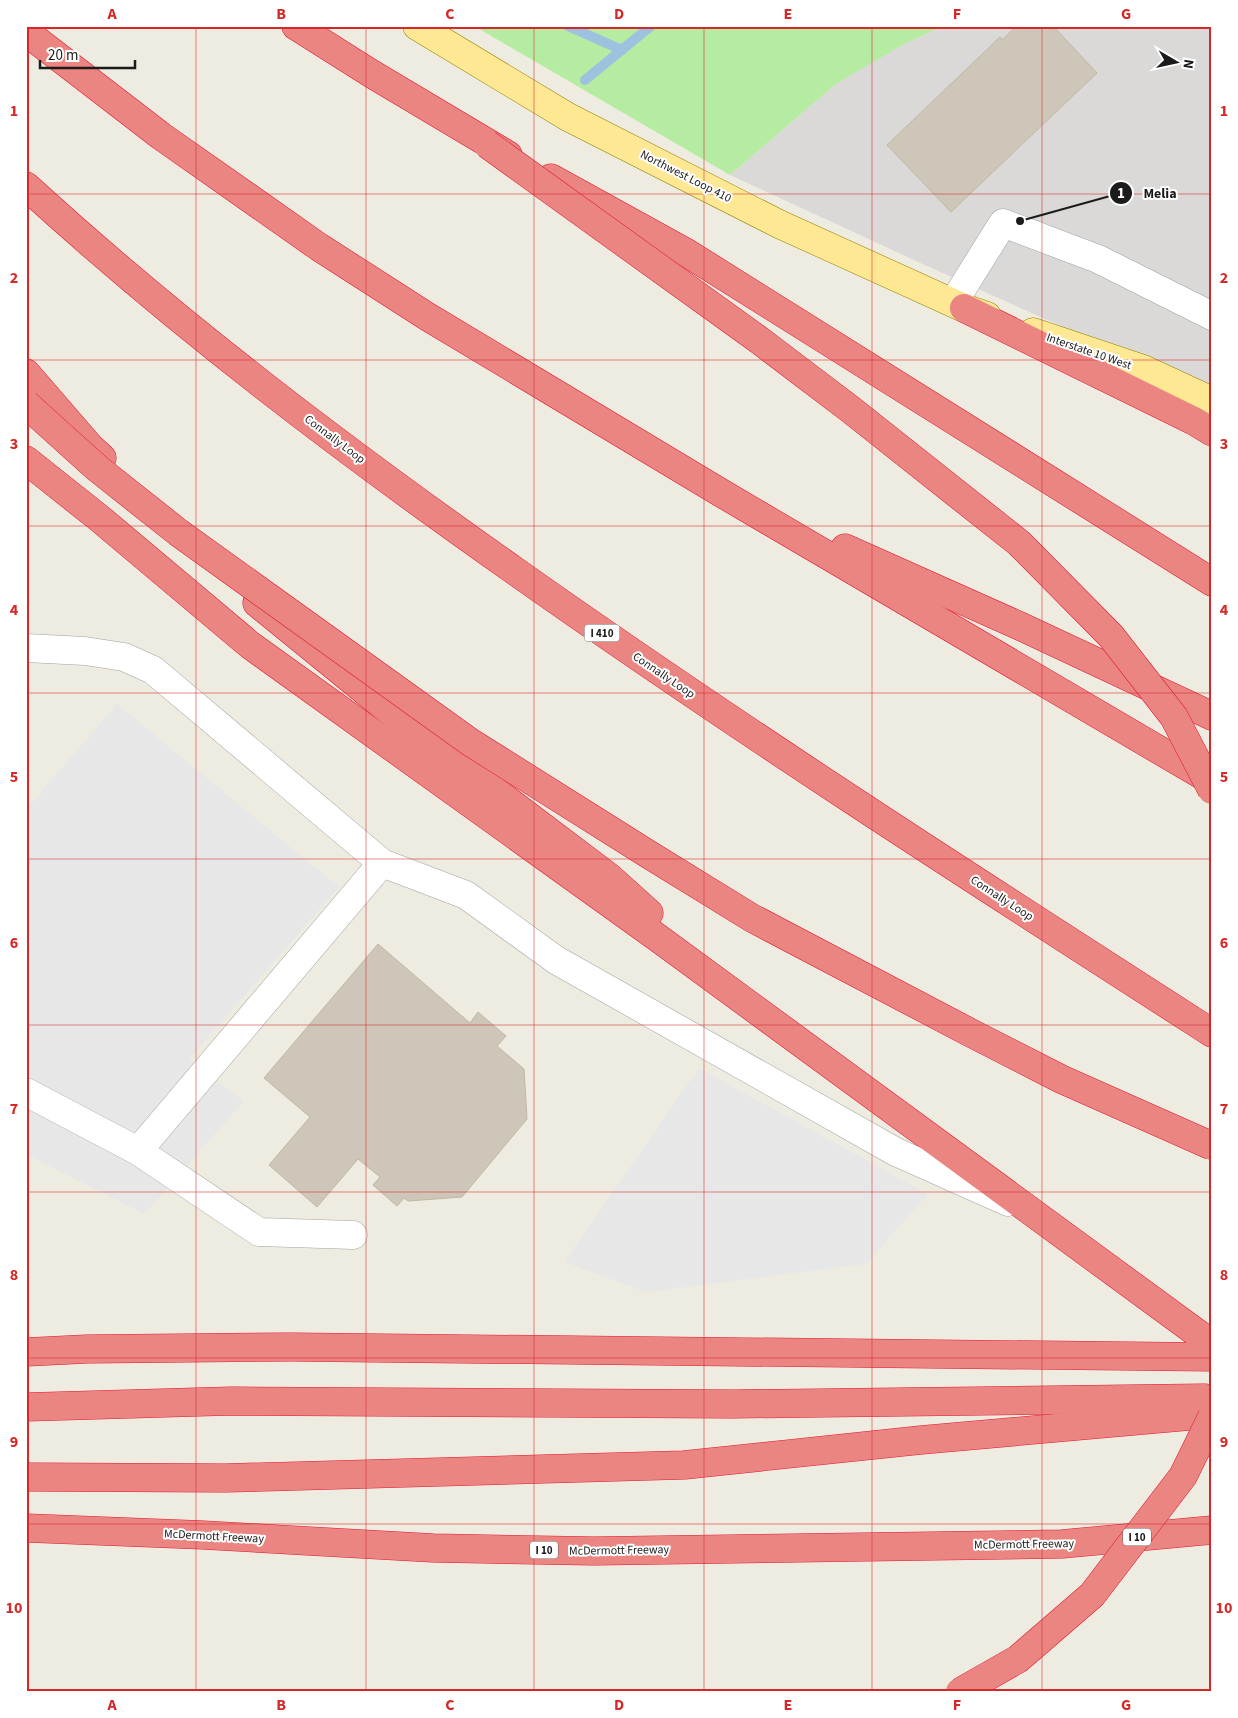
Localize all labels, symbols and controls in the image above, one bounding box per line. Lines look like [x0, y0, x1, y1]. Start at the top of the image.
text: A [106, 3, 117, 25]
text: B [276, 3, 286, 25]
text: C [445, 3, 455, 25]
text: D [614, 3, 624, 25]
text: E [784, 3, 792, 25]
text: F [953, 3, 961, 25]
text: G [1121, 3, 1131, 25]
scale bar [40, 38, 135, 70]
north arrow [1150, 38, 1200, 88]
text: 20 m [48, 45, 78, 66]
text: N [1177, 58, 1198, 70]
text: 1 [10, 100, 18, 122]
text: 1 [1220, 100, 1228, 122]
street label: Northwest Loop 410 [637, 146, 734, 207]
callout: Melia [1108, 178, 1186, 207]
text: 1 [1117, 183, 1125, 204]
text: Melia [1143, 184, 1177, 204]
text: 2 [10, 267, 18, 289]
text: 2 [1220, 267, 1228, 289]
street label: Interstate 10 West [1044, 329, 1134, 374]
street label: Connally Loop [301, 411, 369, 468]
text: 3 [10, 433, 18, 455]
text: 3 [1220, 433, 1228, 455]
text: 4 [10, 599, 19, 621]
text: 4 [1220, 599, 1229, 621]
road number: I 410 [584, 624, 620, 641]
street label: Connally Loop [629, 648, 699, 703]
text: 5 [10, 766, 18, 788]
text: 5 [1220, 766, 1228, 788]
street label: Connally Loop [967, 872, 1037, 925]
text: 6 [10, 932, 18, 954]
text: 6 [1220, 932, 1228, 954]
text: 7 [10, 1098, 18, 1120]
text: 7 [1220, 1098, 1228, 1120]
text: 8 [10, 1264, 18, 1286]
text: 8 [1220, 1264, 1228, 1286]
text: 9 [10, 1431, 18, 1453]
text: 9 [1220, 1431, 1228, 1453]
street label: McDermott Freeway [164, 1525, 265, 1548]
road number: I 10 [1123, 1528, 1151, 1545]
street label: McDermott Freeway [974, 1535, 1075, 1554]
street label: McDermott Freeway [569, 1541, 670, 1560]
road number: I 10 [530, 1542, 558, 1558]
text: 10 [6, 1597, 22, 1619]
text: 10 [1216, 1597, 1232, 1619]
text: A [106, 1694, 117, 1716]
text: B [276, 1694, 286, 1716]
text: C [445, 1694, 455, 1716]
text: D [614, 1694, 624, 1716]
text: E [784, 1694, 792, 1716]
text: F [953, 1694, 961, 1716]
text: G [1121, 1694, 1131, 1716]

